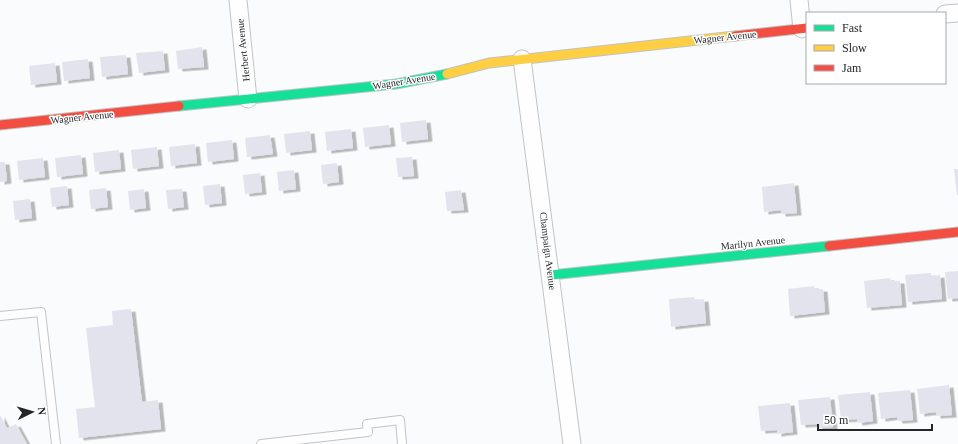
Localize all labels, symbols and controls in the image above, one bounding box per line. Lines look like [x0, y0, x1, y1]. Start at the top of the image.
legend [806, 12, 946, 84]
street label: Herbert Avenue [234, 18, 252, 82]
text: Fast [842, 21, 863, 35]
street label: Wagner Avenue [693, 28, 758, 46]
text: Slow [842, 41, 867, 55]
text: Jam [842, 61, 862, 75]
street label: Wagner Avenue [372, 71, 437, 91]
street label: Wagner Avenue [50, 108, 115, 126]
street label: Champaign Avenue [538, 211, 558, 291]
street label: Marilyn Avenue [720, 234, 786, 252]
north arrow [12, 392, 52, 432]
scale bar [818, 406, 932, 432]
text: N [36, 407, 48, 416]
text: 50 m [824, 413, 849, 427]

